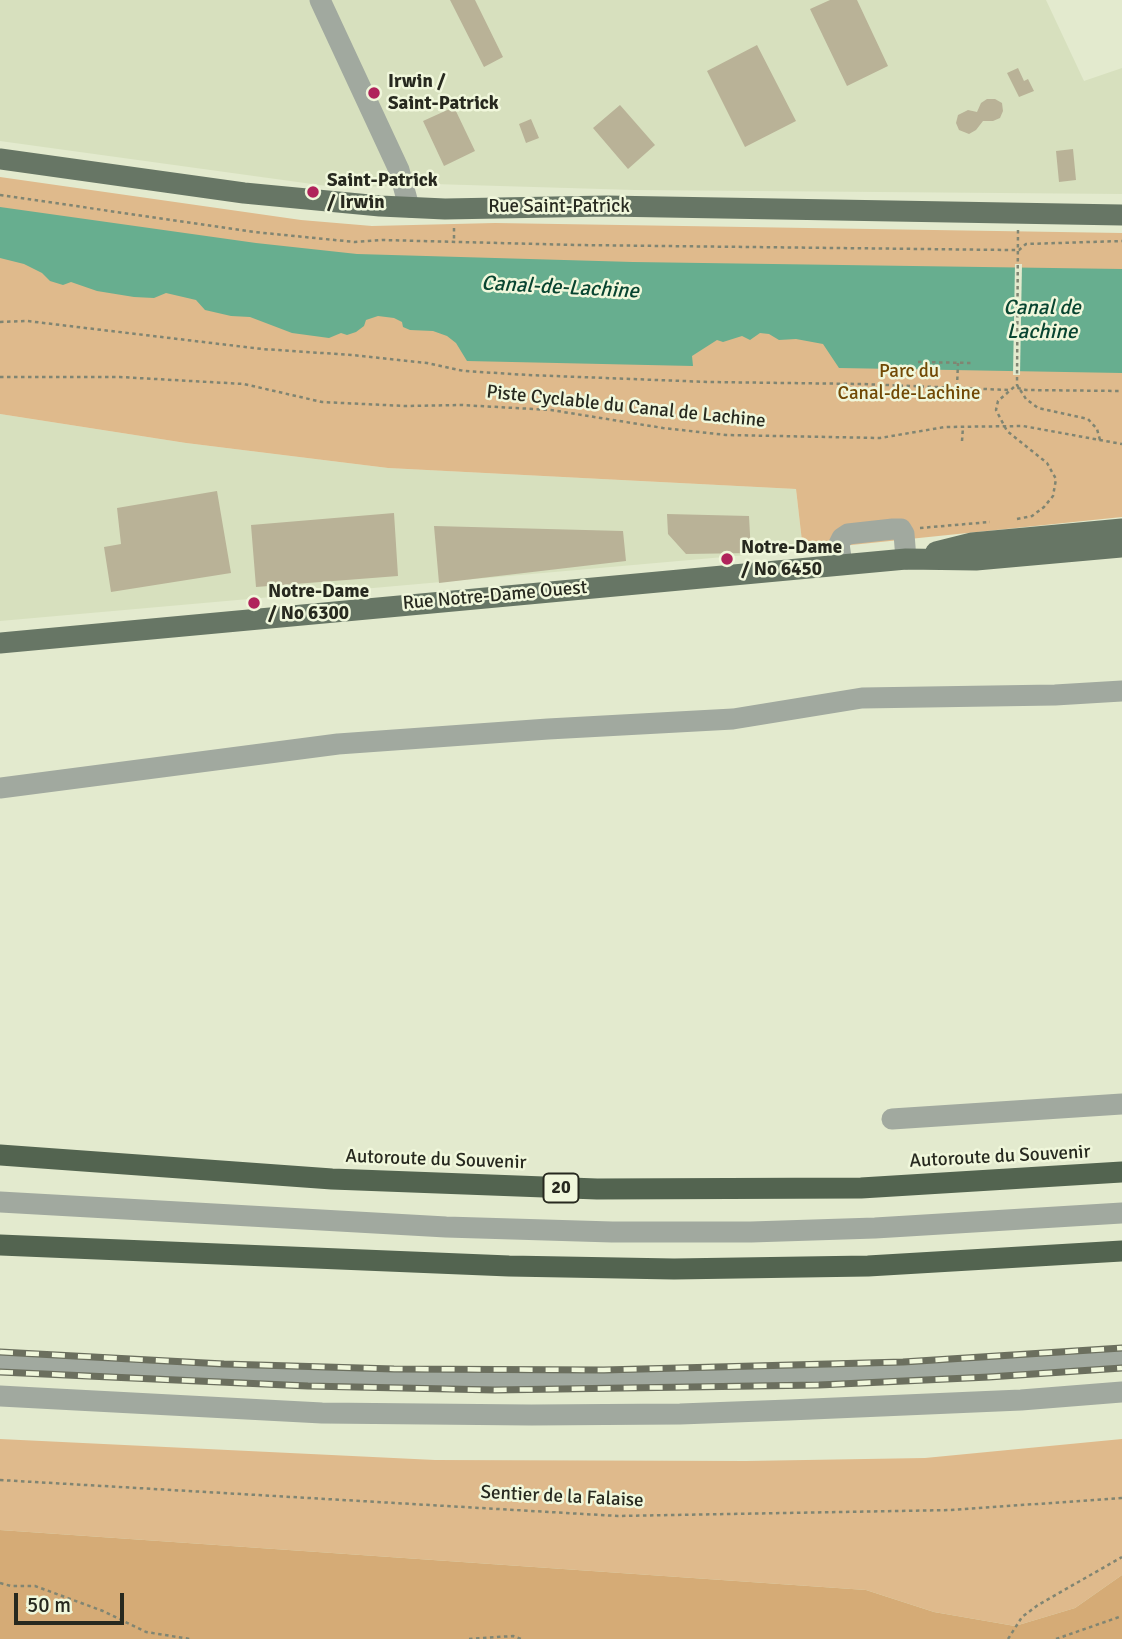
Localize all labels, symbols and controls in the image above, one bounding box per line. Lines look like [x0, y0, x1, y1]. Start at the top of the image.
place label: Irwin / Saint-Patrick [388, 71, 499, 115]
marker: Irwin / Saint-Patrick [366, 85, 382, 101]
place label: Saint-Patrick / Irwin [327, 170, 438, 214]
marker: Saint-Patrick / Irwin [305, 184, 321, 200]
street label: Rue Saint-Patrick [488, 196, 630, 218]
water label: Canal-de-Lachine [481, 271, 639, 305]
water label: Canal de Lachine [1003, 295, 1081, 345]
park label: Parc du Canal-de-Lachine [838, 361, 980, 405]
street label: Piste Cyclable du Canal de Lachine [485, 381, 767, 433]
place label: Notre-Dame / No 6450 [741, 537, 842, 581]
marker: Notre-Dame / No 6450 [719, 551, 735, 567]
street label: Rue Notre-Dame Ouest [402, 577, 588, 615]
place label: Notre-Dame / No 6300 [268, 581, 369, 625]
marker: Notre-Dame / No 6300 [246, 595, 262, 611]
street label: Autoroute du Souvenir [909, 1141, 1091, 1173]
street label: Autoroute du Souvenir [345, 1145, 527, 1175]
road number: 20 [544, 1174, 578, 1203]
street label: Sentier de la Falaise [480, 1481, 644, 1513]
scale bar [18, 1580, 128, 1624]
text: 50 m [27, 1592, 71, 1618]

